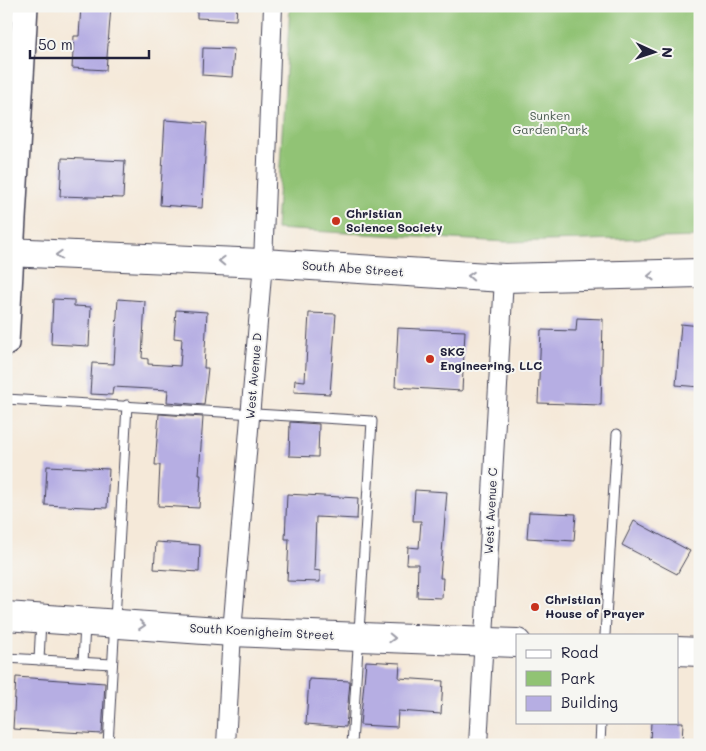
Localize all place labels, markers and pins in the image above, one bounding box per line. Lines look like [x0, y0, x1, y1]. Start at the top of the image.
place label: Christian Science Society [346, 205, 443, 235]
marker: Christian Science Society [330, 215, 342, 227]
place label: SKG Engineering, LLC [440, 343, 542, 373]
marker: SKG Engineering, LLC [424, 353, 436, 365]
place label: Christian House of Prayer [545, 591, 645, 621]
marker: Christian House of Prayer [529, 601, 541, 613]

